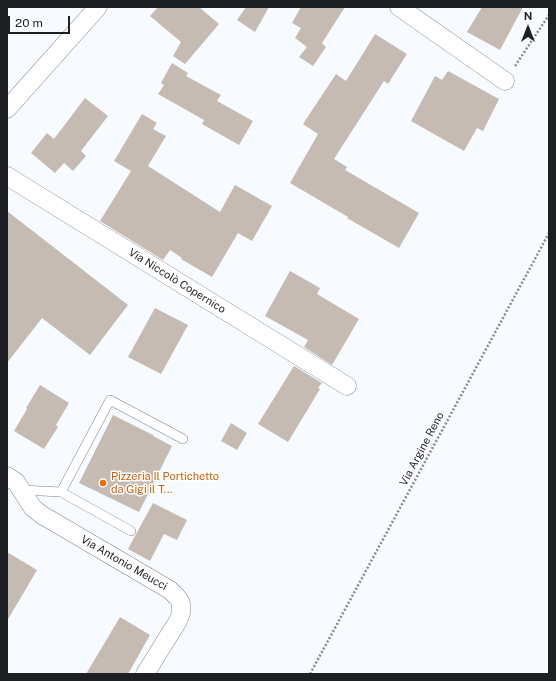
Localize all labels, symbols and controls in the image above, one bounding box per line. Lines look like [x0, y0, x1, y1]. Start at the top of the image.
scale bar [10, 8, 72, 34]
north arrow [508, 8, 548, 48]
text: N [524, 10, 532, 22]
text: 20 m [15, 16, 43, 30]
street label: Via Niccolò Copernico [126, 246, 228, 316]
street label: Via Argine Reno [397, 410, 447, 488]
place label: Pizzeria Il Portichetto da Gigi il T... [111, 470, 219, 496]
marker: Pizzeria Il Portichetto da Gigi il T... [98, 478, 108, 488]
street label: Via Antonio Meucci [78, 533, 170, 593]

